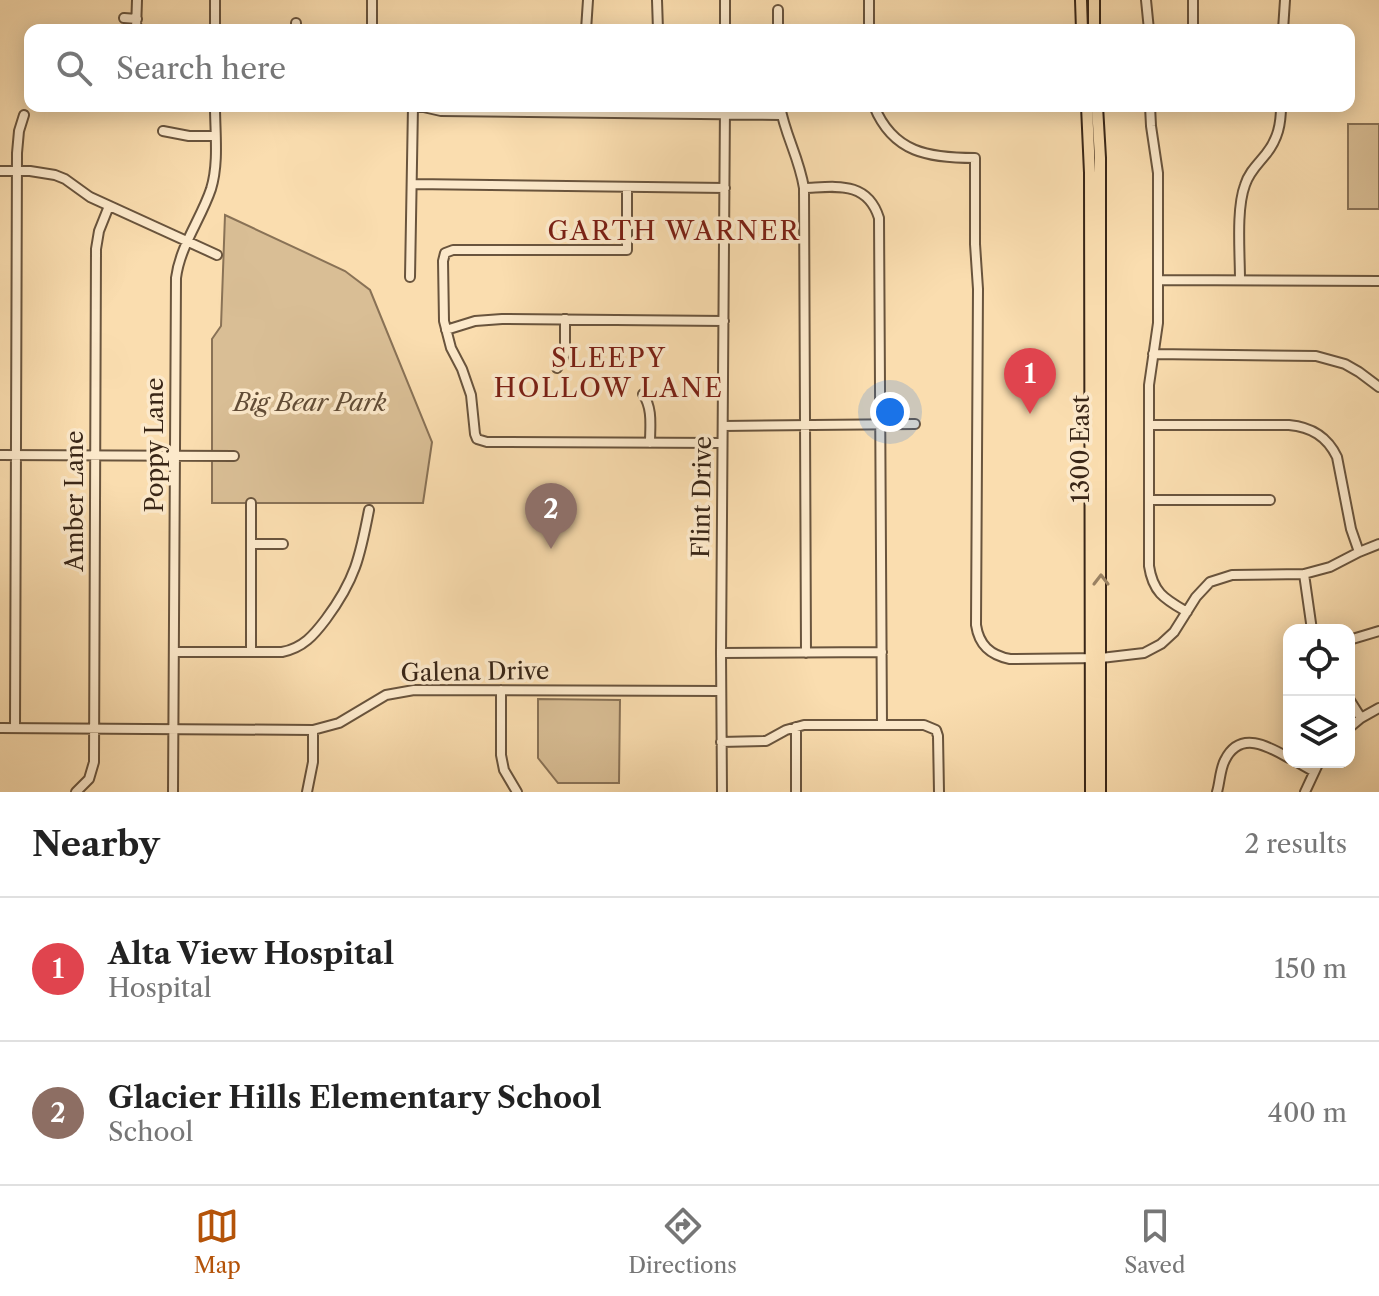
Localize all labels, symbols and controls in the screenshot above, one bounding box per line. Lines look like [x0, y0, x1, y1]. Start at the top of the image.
search box [24, 24, 1355, 112]
icon: search [52, 46, 96, 90]
text: Search here [116, 50, 286, 87]
district label: GARTH WARNER [547, 215, 801, 247]
district label: SLEEPY HOLLOW LANE [494, 342, 724, 404]
pin: 1 [1004, 348, 1056, 414]
street label: Poppy Lane [140, 378, 169, 512]
park label: Big Bear Park [231, 388, 387, 417]
your location [870, 392, 910, 432]
street label: 1300 East [1066, 394, 1095, 503]
street label: Amber Lane [60, 431, 89, 572]
street label: Flint Drive [686, 436, 717, 558]
pin: 2 [525, 483, 577, 549]
one-way arrow [1092, 573, 1110, 586]
map controls [1283, 624, 1355, 768]
button: locate [1283, 624, 1355, 696]
street label: Galena Drive [400, 656, 550, 687]
button: layers [1283, 696, 1355, 768]
text: Nearby [32, 823, 160, 865]
text: 2 results [1244, 828, 1347, 860]
text: Alta View Hospital [108, 935, 394, 972]
text: 1 [52, 953, 64, 985]
text: 150 m [1274, 953, 1347, 985]
text: Hospital [108, 972, 212, 1004]
text: Glacier Hills Elementary School [108, 1079, 602, 1116]
text: 2 [50, 1097, 66, 1129]
text: 400 m [1268, 1097, 1347, 1129]
text: School [108, 1116, 193, 1148]
tab: Map [194, 1204, 241, 1279]
tab: Directions [628, 1204, 737, 1279]
tab: Saved [1124, 1204, 1185, 1279]

